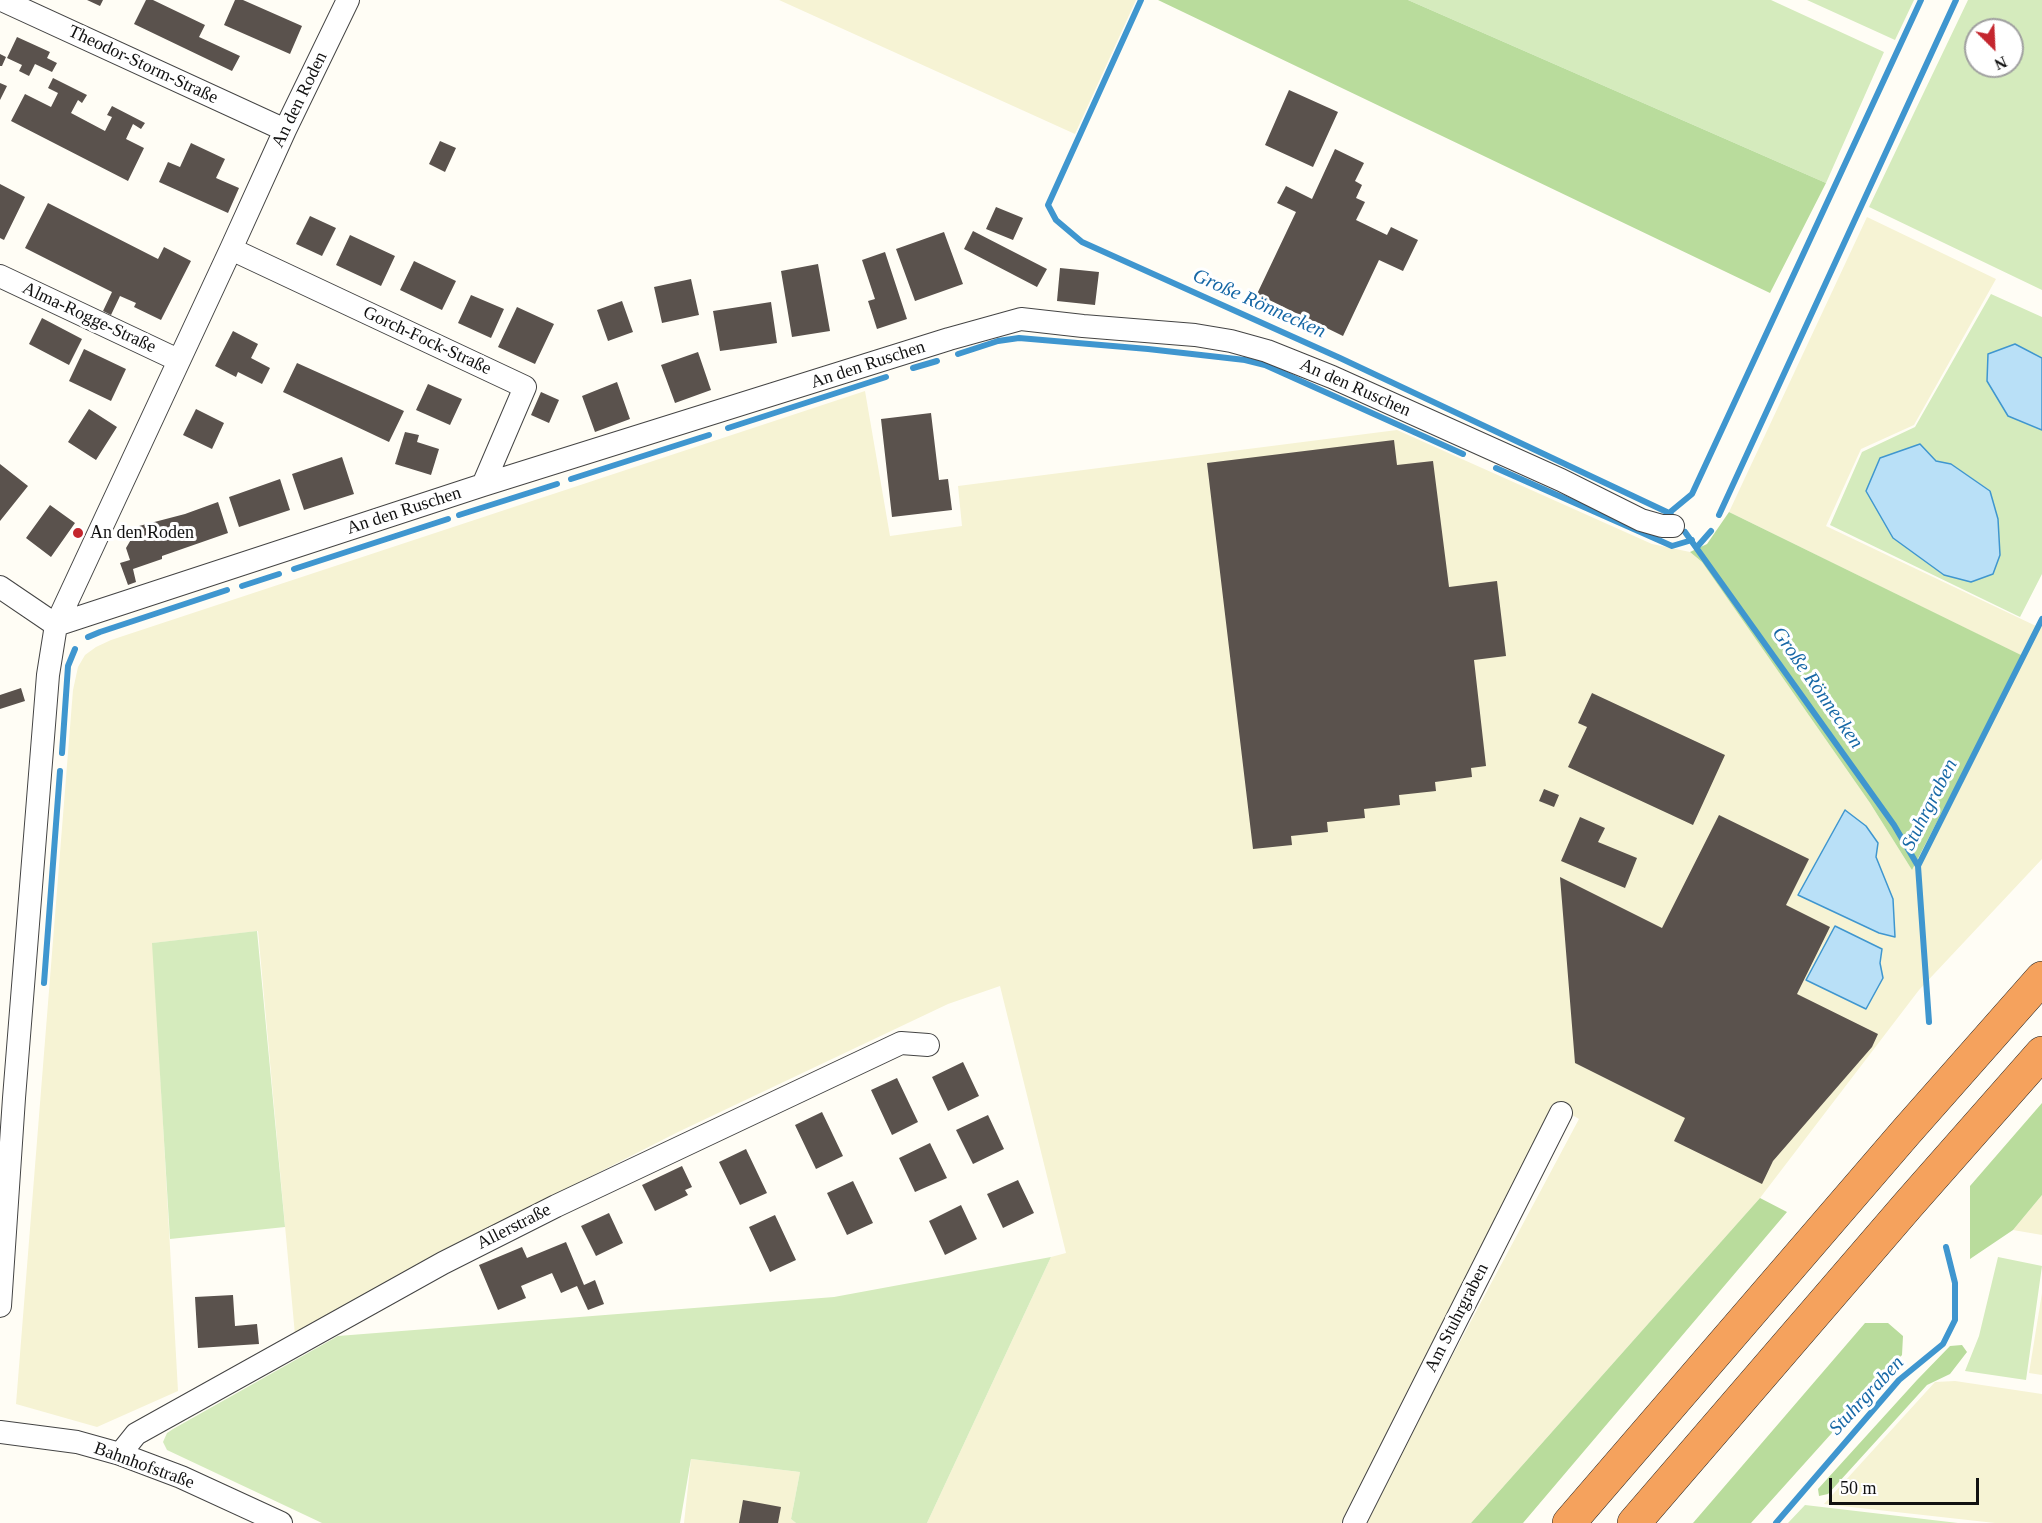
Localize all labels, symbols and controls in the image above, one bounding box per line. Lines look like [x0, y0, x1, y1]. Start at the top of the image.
north arrow [1964, 18, 2024, 78]
street label: Theodor-Storm-Straße [65, 21, 221, 109]
street label: An den Roden [268, 49, 332, 151]
text: N [1992, 53, 2009, 73]
water label: Große Rönnecken [1189, 264, 1329, 344]
street label: Alma-Rogge-Straße [19, 278, 159, 358]
street label: Gorch-Fock-Straße [359, 302, 495, 380]
street label: An den Ruschen [808, 336, 928, 394]
street label: An den Ruschen [1296, 354, 1414, 422]
street label: An den Ruschen [344, 482, 464, 540]
place label: An den Roden [90, 522, 194, 544]
marker: An den Roden [71, 526, 85, 540]
water label: Große Rönnecken [1766, 623, 1868, 753]
water label: Stuhrgraben [1897, 755, 1963, 855]
street label: Allerstraße [473, 1199, 555, 1255]
street label: Am Stuhrgraben [1420, 1260, 1494, 1376]
water label: Stuhrgraben [1824, 1352, 1910, 1440]
street label: Bahnhofstraße [91, 1438, 197, 1494]
scale bar [1832, 1466, 1982, 1504]
text: 50 m [1840, 1478, 1877, 1498]

